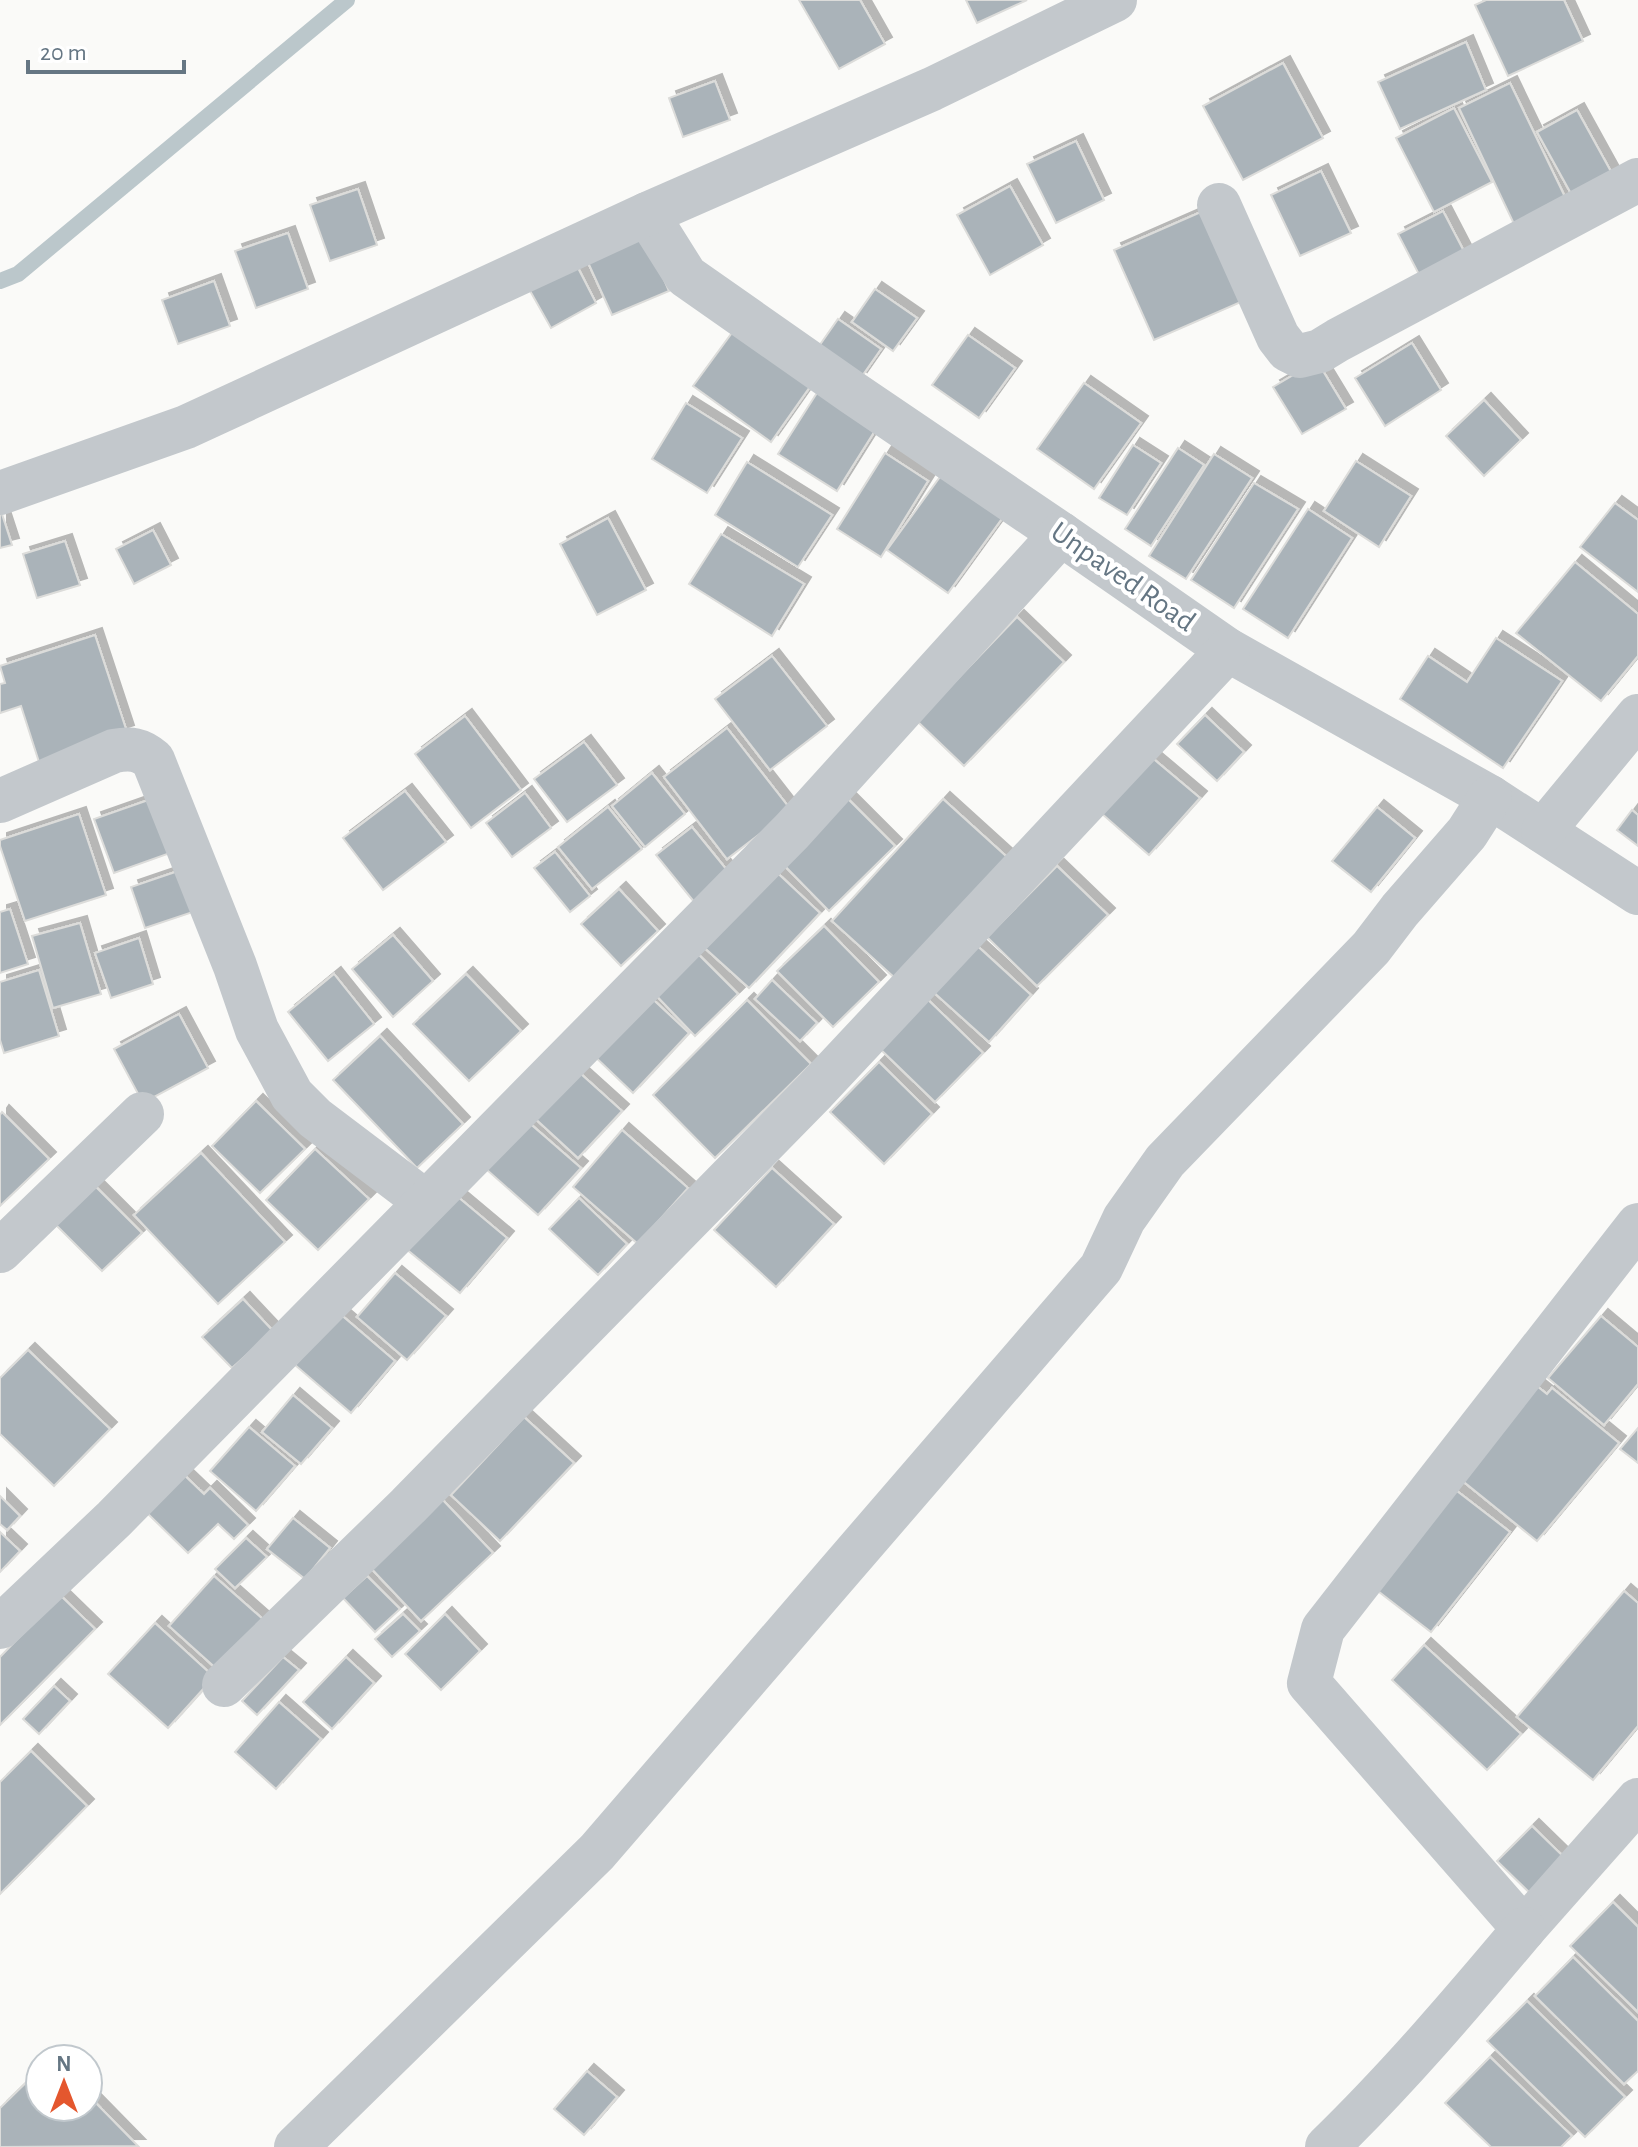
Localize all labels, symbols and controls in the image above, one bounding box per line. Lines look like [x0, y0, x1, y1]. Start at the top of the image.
scale bar [28, 24, 184, 74]
text: 20 m [40, 41, 87, 65]
street label: Unpaved Road [1045, 516, 1201, 638]
north arrow [24, 2043, 104, 2123]
text: N [56, 2053, 72, 2075]

